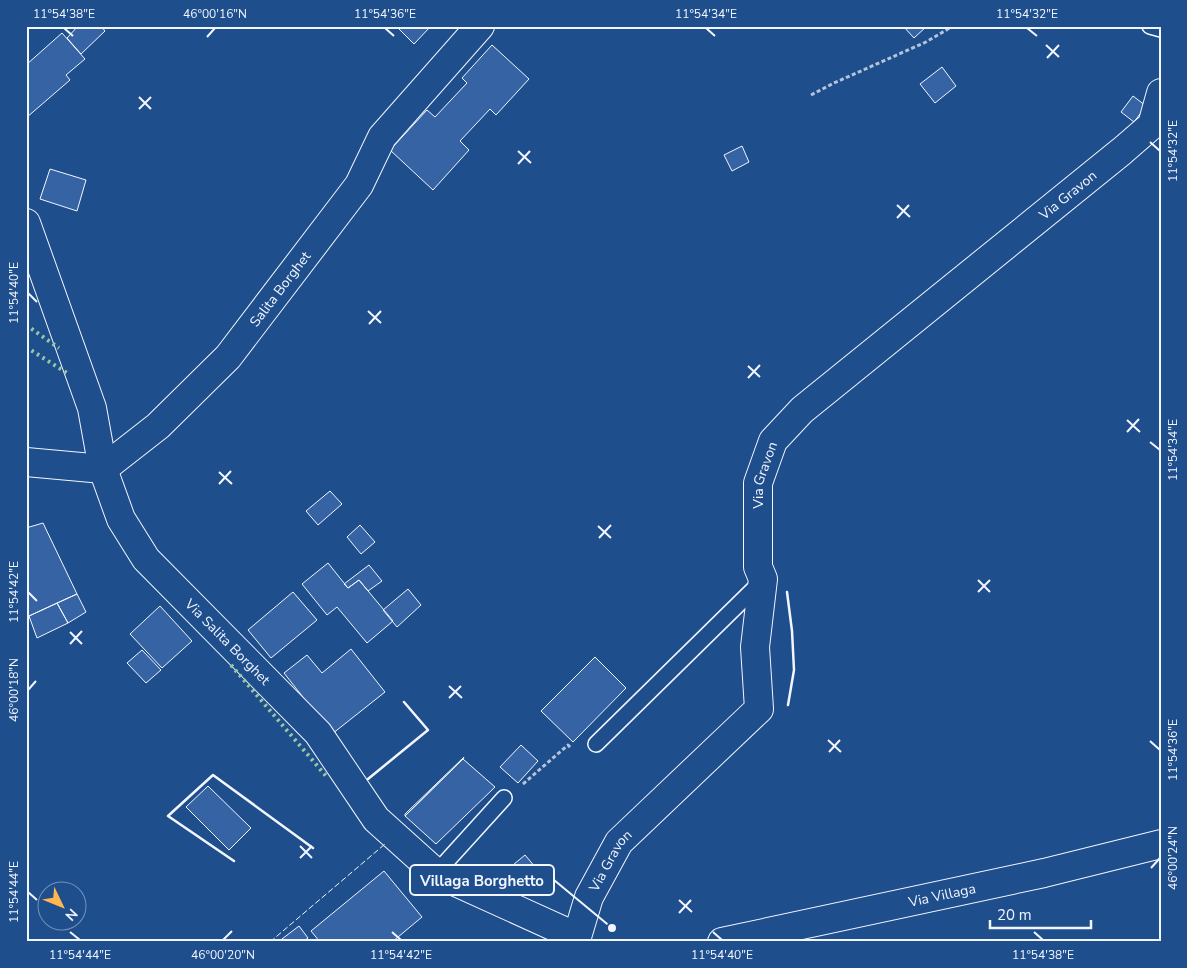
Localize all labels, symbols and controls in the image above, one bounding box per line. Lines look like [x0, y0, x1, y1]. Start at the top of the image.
text: 11°54'38"E [33, 6, 95, 22]
text: 46°00'16"N [183, 6, 247, 22]
text: 11°54'36"E [354, 6, 416, 22]
text: 11°54'34"E [675, 6, 737, 22]
text: 11°54'32"E [996, 6, 1058, 22]
text: 11°54'32"E [1165, 120, 1181, 182]
street label: Via Gravon [1034, 166, 1101, 225]
street label: Salita Borghet [245, 247, 315, 331]
text: 11°54'40"E [6, 262, 22, 324]
text: 11°54'34"E [1165, 419, 1181, 481]
street label: Via Gravon [748, 439, 782, 510]
text: 11°54'42"E [6, 561, 22, 623]
street label: Via Salita Borghet [180, 594, 275, 689]
text: 46°00'18"N [6, 658, 22, 722]
text: 11°54'36"E [1165, 719, 1181, 781]
street label: Via Gravon [584, 825, 636, 896]
text: 46°00'24"N [1165, 826, 1181, 890]
text: 11°54'44"E [6, 861, 22, 923]
callout: Villaga Borghetto [410, 865, 554, 895]
text: Villaga Borghetto [419, 871, 544, 891]
street label: Via Villaga [906, 878, 977, 912]
north arrow [38, 880, 88, 930]
scale bar [990, 898, 1091, 930]
text: N [61, 904, 82, 925]
text: 20 m [997, 905, 1032, 925]
text: 11°54'44"E [49, 947, 111, 963]
text: 46°00'20"N [191, 947, 255, 963]
text: 11°54'42"E [370, 947, 432, 963]
text: 11°54'40"E [691, 947, 753, 963]
text: 11°54'38"E [1012, 947, 1074, 963]

